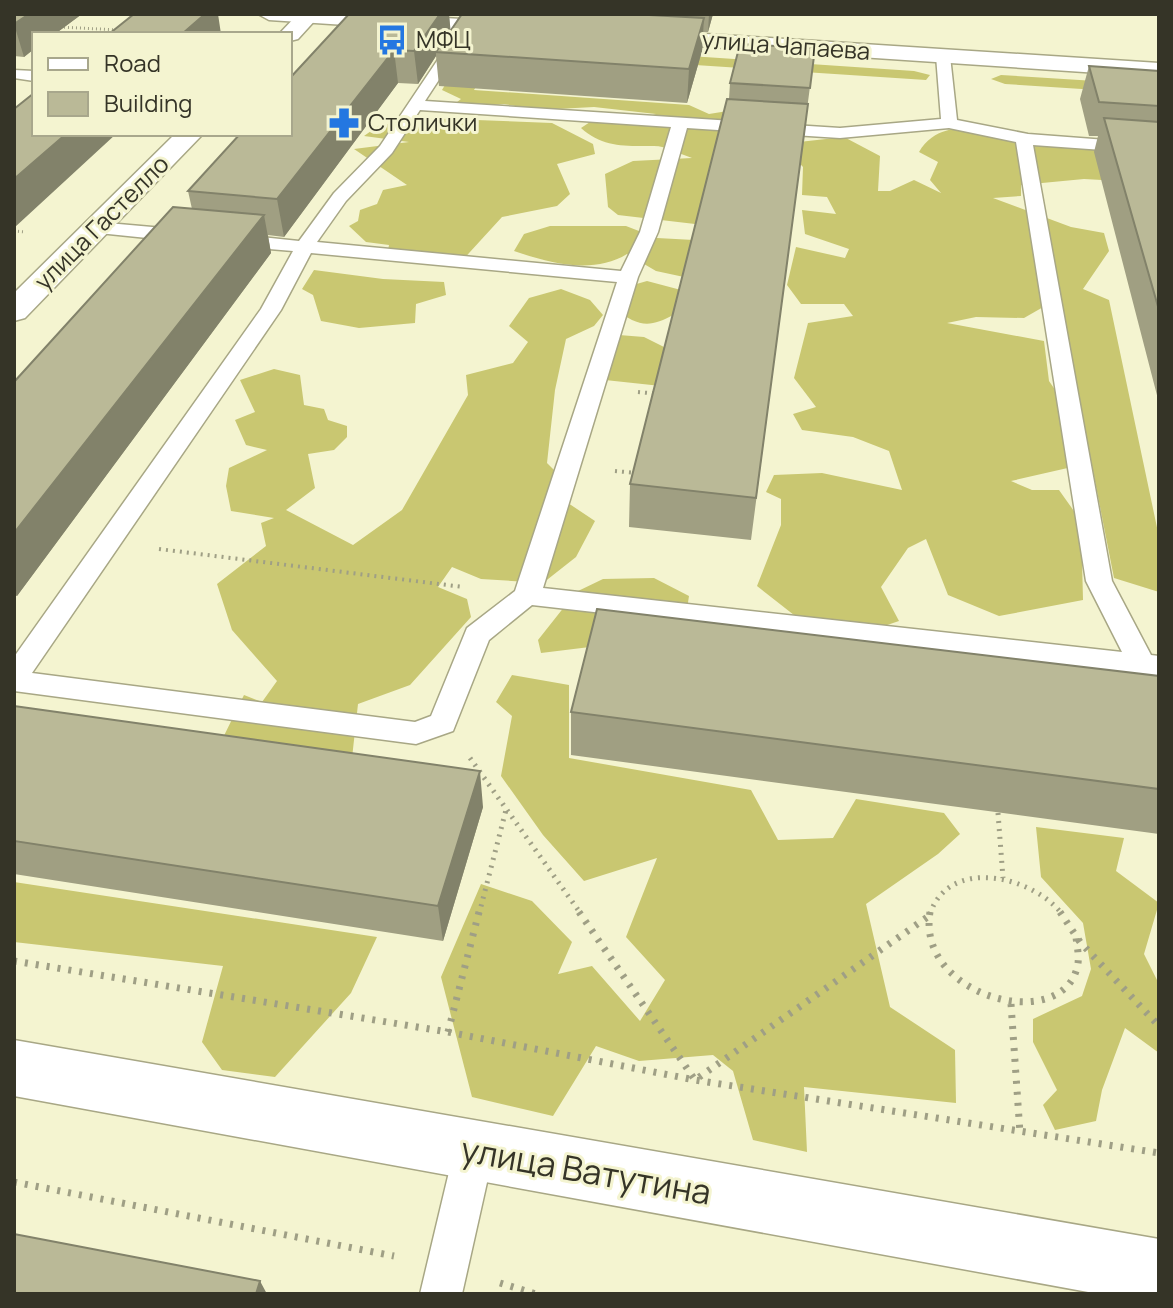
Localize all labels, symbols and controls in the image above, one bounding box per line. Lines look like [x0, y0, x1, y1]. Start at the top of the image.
place label: МФЦ [416, 22, 470, 55]
street label: улица Чапаева [701, 22, 871, 67]
bus stop icon: МФЦ [375, 23, 409, 57]
legend [32, 32, 292, 136]
text: Road [104, 46, 161, 79]
text: Building [104, 86, 192, 119]
place label: Столички [368, 105, 477, 138]
pharmacy icon: Столички [327, 106, 361, 140]
street label: улица Гастелло [26, 147, 176, 297]
street label: улица Ватутина [458, 1125, 715, 1215]

